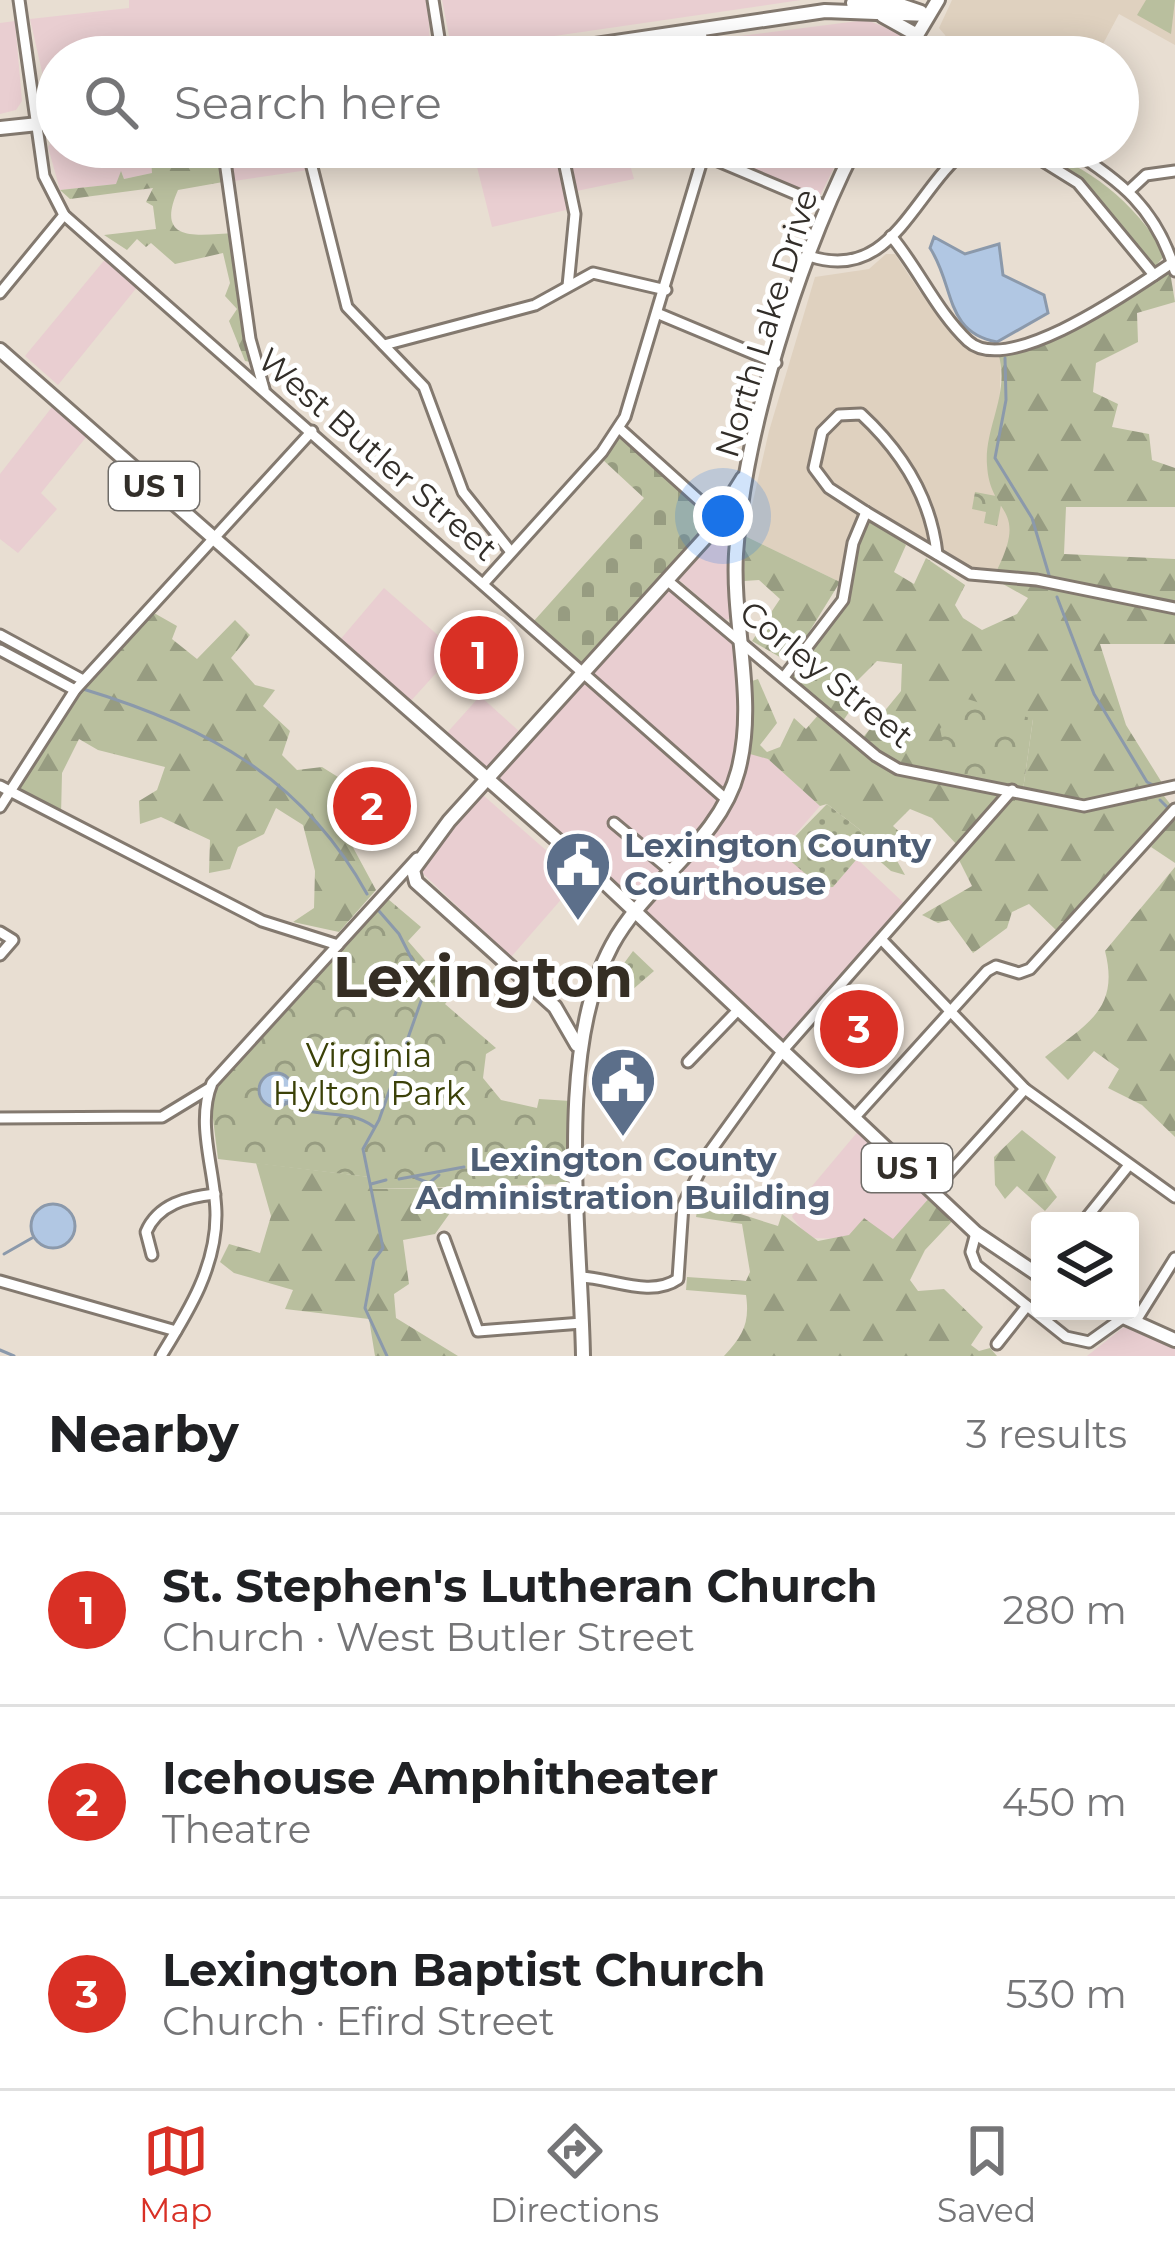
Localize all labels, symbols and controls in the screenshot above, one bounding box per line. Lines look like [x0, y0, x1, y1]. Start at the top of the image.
search box [36, 36, 1139, 168]
icon: search [78, 69, 144, 135]
text: Search here [174, 75, 442, 130]
street label: North Lake Drive [706, 184, 826, 462]
street label: West Butler Street [250, 339, 506, 569]
road number: US 1 [109, 462, 199, 510]
your location [693, 486, 753, 546]
street label: Corley Street [732, 592, 922, 756]
pin: 1 [440, 610, 518, 700]
pin: 2 [333, 761, 411, 851]
place label: Lexington County Courthouse [624, 825, 931, 903]
public building icon: Lexington County Courthouse [543, 829, 613, 923]
district label: Lexington [333, 942, 633, 1011]
pin: 3 [820, 984, 898, 1074]
park label: Virginia Hylton Park [272, 1035, 466, 1113]
public building icon: Lexington County Administration Building [588, 1045, 658, 1139]
place label: Lexington County Administration Building [414, 1139, 831, 1217]
road number: US 1 [862, 1144, 952, 1192]
map controls [1031, 1212, 1139, 1320]
button: layers [1031, 1212, 1139, 1320]
text: Nearby [48, 1403, 239, 1465]
text: 3 results [966, 1410, 1127, 1458]
text: St. Stephen's Lutheran Church [162, 1558, 878, 1613]
text: 1 [79, 1586, 95, 1634]
text: 280 m [1003, 1586, 1127, 1634]
text: Church · West Butler Street [162, 1613, 695, 1661]
text: Icehouse Amphitheater [162, 1750, 718, 1805]
text: 2 [75, 1778, 99, 1826]
text: 450 m [1002, 1778, 1127, 1826]
text: Theatre [162, 1805, 311, 1853]
text: Lexington Baptist Church [162, 1942, 766, 1997]
text: 3 [75, 1970, 99, 2018]
text: 530 m [1006, 1970, 1127, 2018]
text: Church · Efird Street [162, 1997, 555, 2045]
tab: Map [139, 2118, 212, 2230]
tab: Directions [490, 2118, 659, 2230]
tab: Saved [937, 2118, 1036, 2230]

